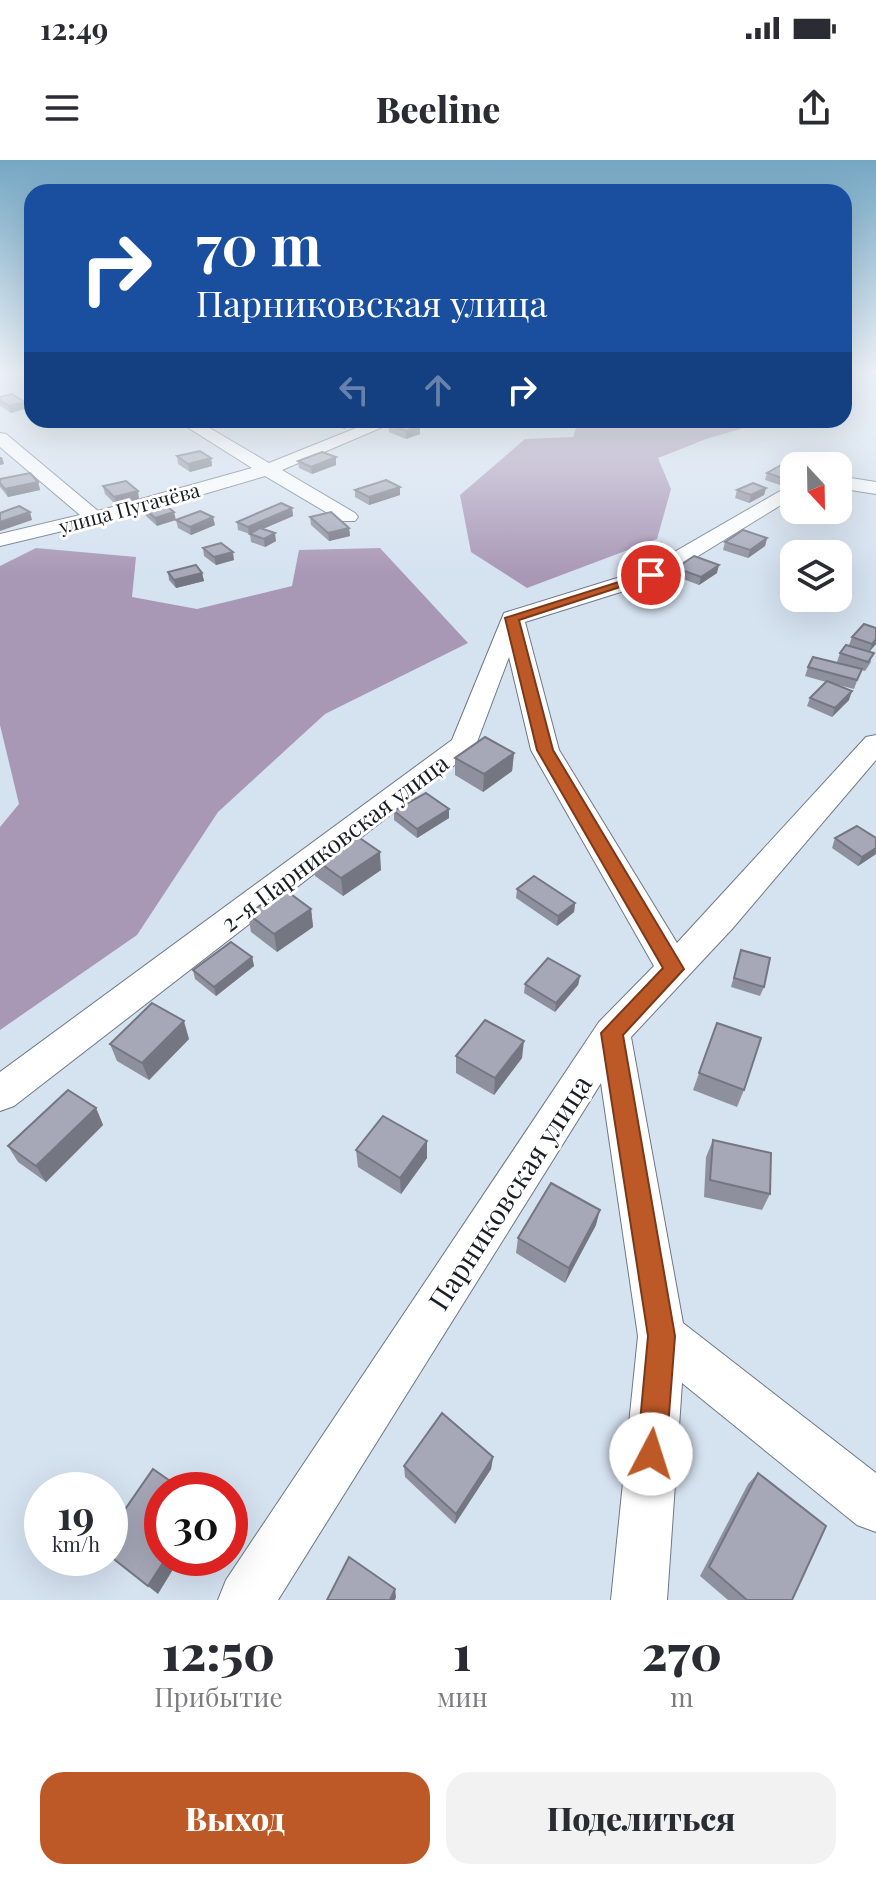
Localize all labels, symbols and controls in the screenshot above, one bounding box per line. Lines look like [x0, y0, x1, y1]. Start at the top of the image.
text: 12:49 [40, 8, 108, 48]
text: Beeline [376, 84, 500, 132]
icon: menu [40, 86, 84, 130]
icon: share [792, 86, 836, 130]
text: 70 m [196, 206, 321, 281]
icon: right [64, 216, 168, 320]
text: Парниковская улица [196, 278, 547, 326]
icon: left [332, 368, 376, 412]
icon: ahead [416, 368, 460, 412]
icon: right [500, 368, 544, 412]
north arrow [780, 452, 852, 524]
map controls [780, 452, 852, 612]
street label: улица Пугачёва [55, 475, 202, 539]
button: layers [780, 540, 852, 612]
pin [617, 541, 685, 609]
icon: arrive [629, 553, 673, 597]
street label: 2-я Парниковская улица [214, 746, 454, 938]
street label: Парниковская улица [419, 1067, 599, 1317]
position arrow [609, 1412, 693, 1496]
speed limit sign: 30 [144, 1472, 248, 1576]
text: 19 [57, 1487, 95, 1540]
text: km/h [52, 1530, 100, 1557]
text: 12:50 [162, 1619, 275, 1683]
text: 1 [453, 1619, 472, 1683]
text: 270 [642, 1619, 722, 1683]
text: Прибытие [154, 1679, 283, 1714]
text: мин [437, 1679, 488, 1714]
text: m [670, 1679, 693, 1714]
button: Выход [40, 1772, 430, 1864]
button: Поделиться [446, 1772, 836, 1864]

